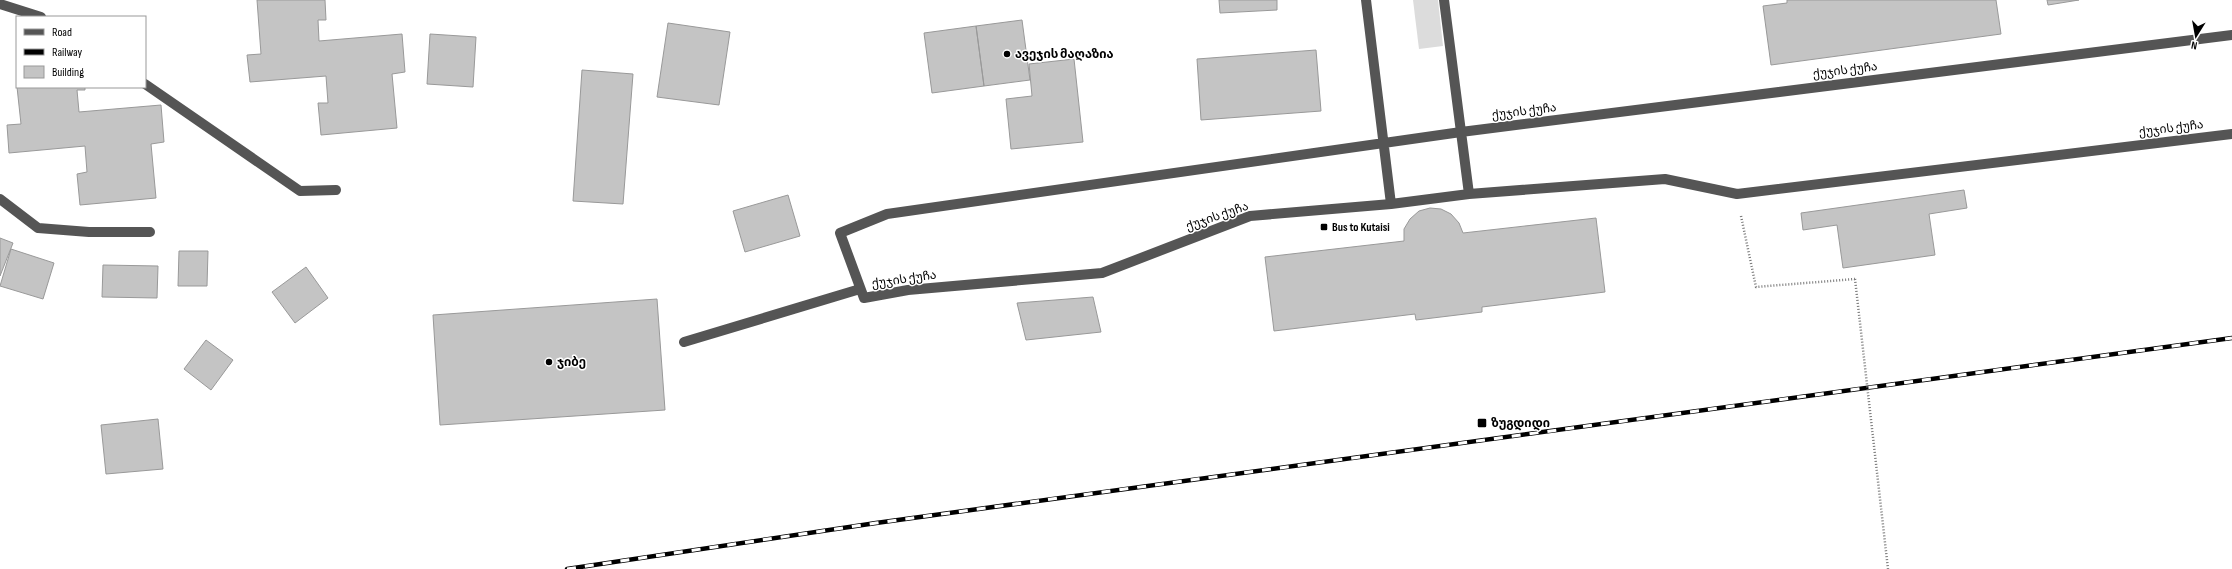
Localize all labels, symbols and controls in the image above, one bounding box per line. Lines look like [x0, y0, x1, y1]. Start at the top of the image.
legend [16, 16, 146, 88]
north arrow [2176, 16, 2216, 56]
text: Road [52, 25, 72, 40]
text: N [2190, 38, 2198, 52]
text: Railway [52, 45, 83, 60]
place label: ავეჯის მაღაზია [1015, 47, 1114, 62]
marker: ავეჯის მაღაზია [1002, 49, 1012, 59]
street label: ქუჯის ქუჩა [1812, 59, 1878, 82]
text: Building [52, 65, 84, 80]
street label: ქუჯის ქუჩა [1491, 100, 1557, 123]
street label: ქუჯის ქუჩა [2138, 117, 2204, 140]
street label: ქუჯის ქუჩა [1184, 199, 1250, 234]
place label: Bus to Kutaisi [1332, 220, 1390, 235]
marker: Bus to Kutaisi [1319, 222, 1329, 232]
street label: ქუჯის ქუჩა [871, 268, 937, 291]
place label: ჯიბე [557, 355, 586, 370]
marker: ჯიბე [544, 357, 554, 367]
place label: ზუგდიდი [1491, 416, 1550, 431]
marker: ზუგდიდი [1476, 417, 1488, 429]

